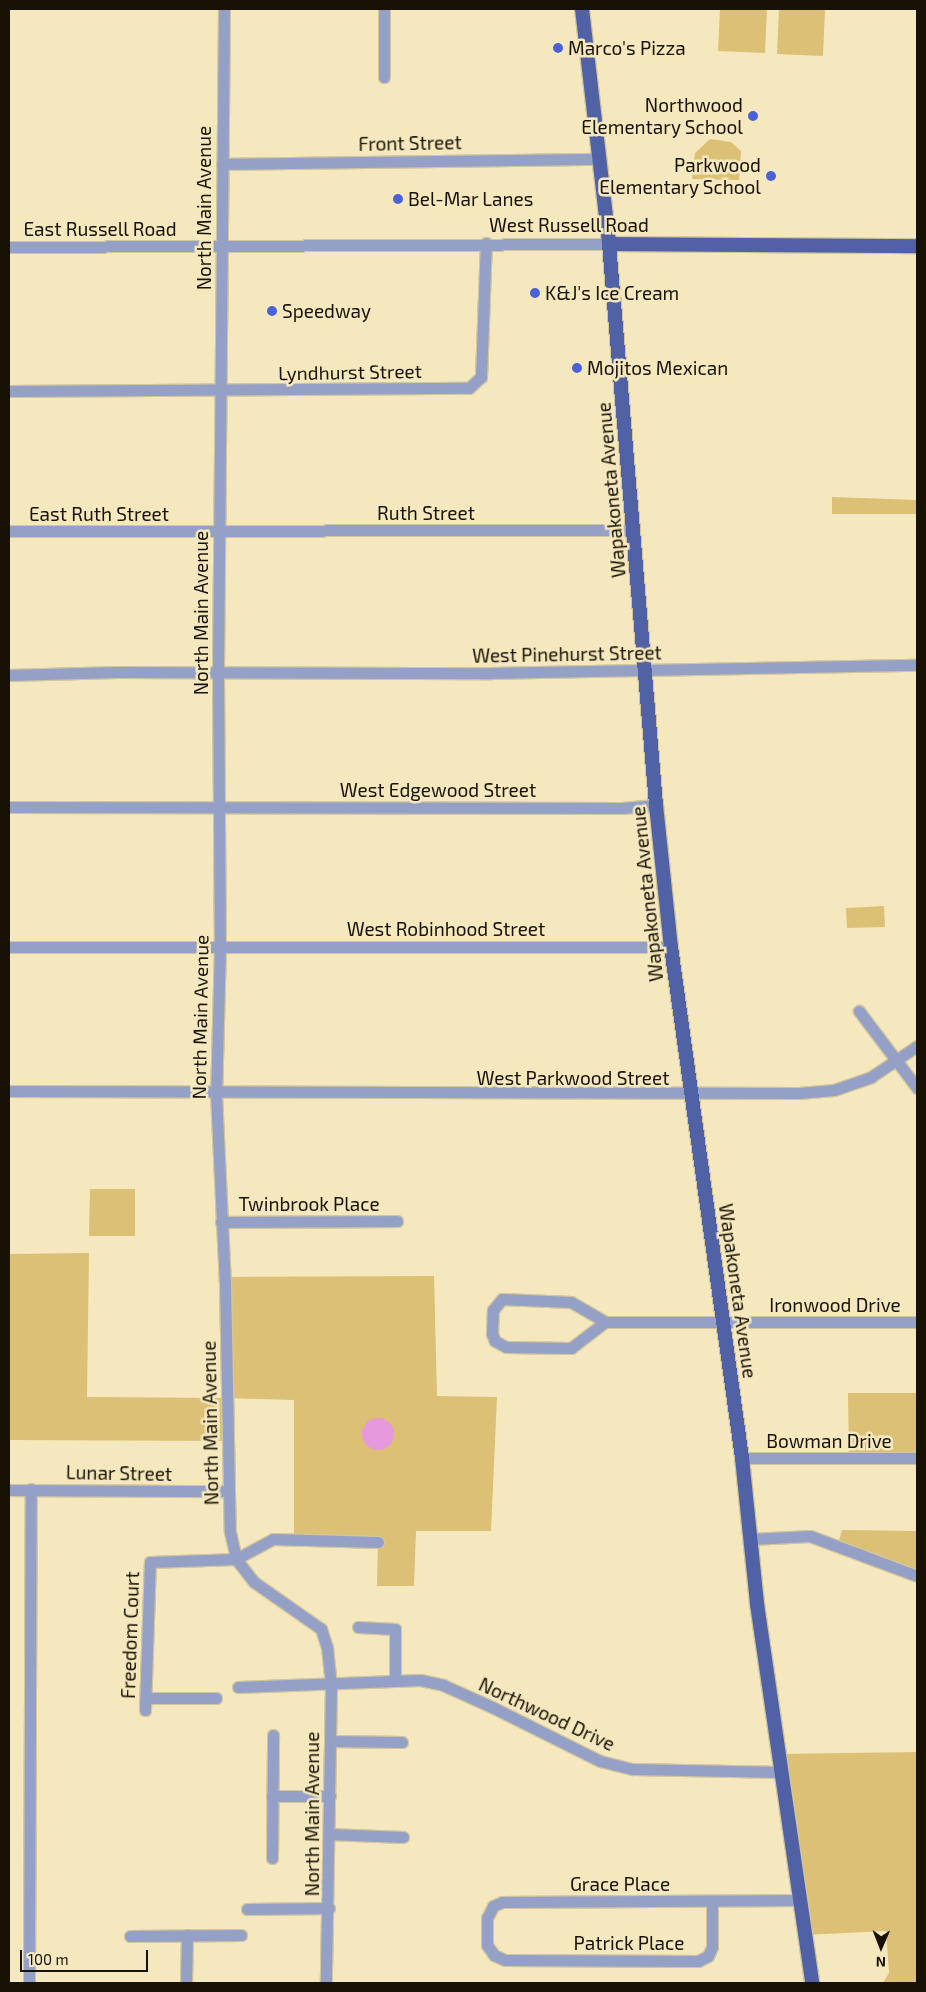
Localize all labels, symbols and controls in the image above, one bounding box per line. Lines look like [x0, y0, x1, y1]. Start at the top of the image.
place label: Marco's Pizza [568, 37, 686, 59]
marker: Marco's Pizza [552, 42, 564, 54]
place label: Northwood Elementary School [581, 94, 743, 138]
marker: Northwood Elementary School [747, 110, 759, 122]
street label: North Main Avenue [193, 125, 215, 291]
street label: Front Street [358, 131, 462, 155]
place label: Parkwood Elementary School [599, 154, 761, 198]
marker: Parkwood Elementary School [765, 170, 777, 182]
place label: Bel-Mar Lanes [408, 188, 534, 210]
marker: Bel-Mar Lanes [392, 193, 404, 205]
street label: West Russell Road [489, 214, 649, 236]
street label: East Russell Road [23, 218, 177, 240]
place label: K&J's Ice Cream [545, 282, 679, 304]
marker: K&J's Ice Cream [529, 287, 541, 299]
place label: Speedway [282, 300, 371, 322]
marker: Speedway [266, 305, 278, 317]
place label: Mojitos Mexican [587, 357, 728, 379]
street label: Lyndhurst Street [278, 359, 422, 385]
marker: Mojitos Mexican [571, 362, 583, 374]
street label: Wapakoneta Avenue [592, 401, 630, 579]
street label: Ruth Street [377, 502, 475, 524]
street label: East Ruth Street [29, 503, 169, 525]
street label: North Main Avenue [190, 530, 212, 696]
street label: West Pinehurst Street [472, 641, 662, 667]
street label: West Edgewood Street [340, 779, 536, 801]
street label: Wapakoneta Avenue [626, 805, 668, 983]
street label: West Robinhood Street [347, 918, 545, 940]
street label: North Main Avenue [187, 934, 213, 1100]
street label: West Parkwood Street [477, 1067, 669, 1089]
street label: Twinbrook Place [238, 1193, 380, 1215]
street label: Wapakoneta Avenue [714, 1202, 762, 1380]
street label: Ironwood Drive [769, 1294, 901, 1316]
street label: North Main Avenue [197, 1340, 223, 1506]
street label: Bowman Drive [766, 1430, 892, 1452]
street label: Lunar Street [65, 1461, 173, 1485]
street label: Freedom Court [116, 1571, 144, 1699]
street label: Northwood Drive [475, 1673, 619, 1755]
street label: North Main Avenue [301, 1731, 323, 1897]
street label: Grace Place [570, 1873, 670, 1895]
north arrow [856, 1922, 906, 1972]
street label: Patrick Place [574, 1932, 684, 1954]
scale bar [22, 1940, 150, 1972]
text: 100 m [28, 1950, 69, 1968]
text: N [876, 1954, 886, 1971]

